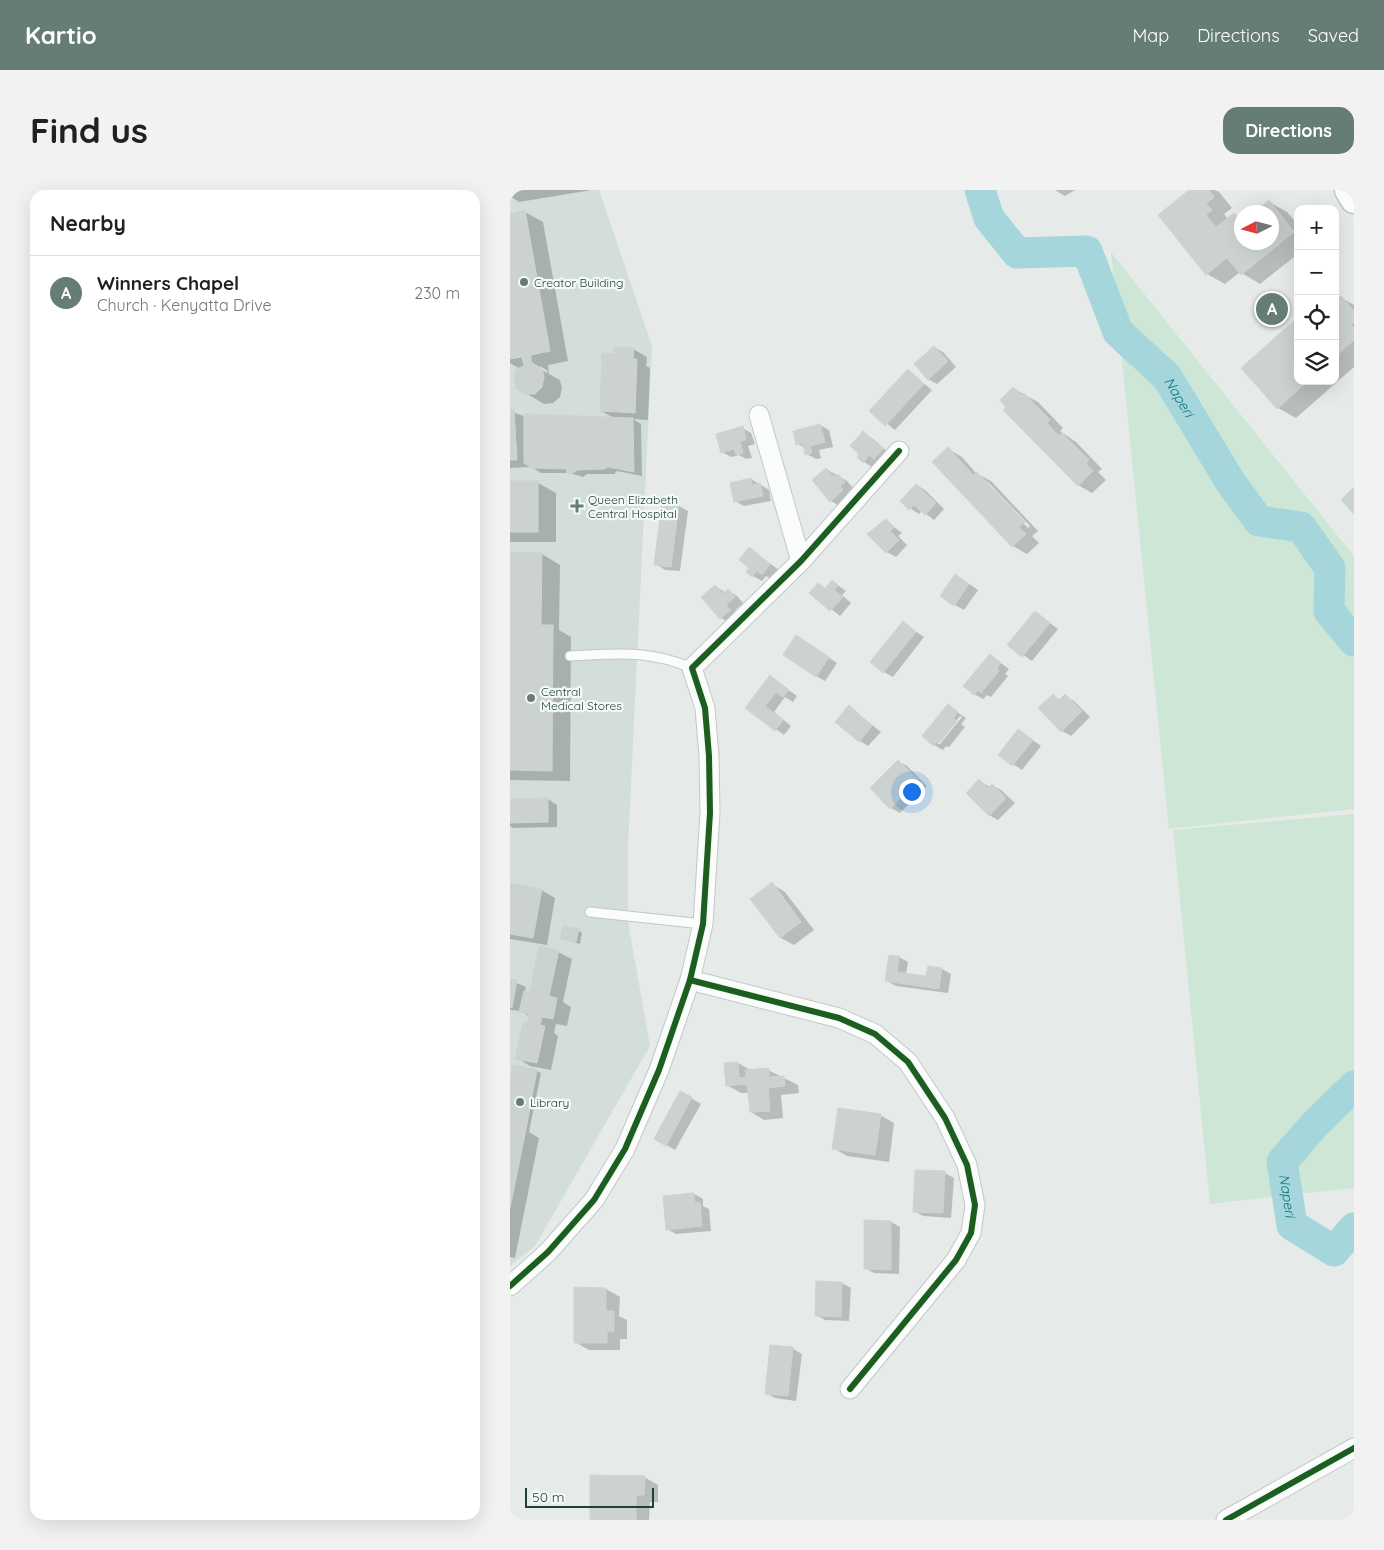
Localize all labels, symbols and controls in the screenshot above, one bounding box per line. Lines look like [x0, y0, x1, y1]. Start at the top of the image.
text: Kartio [25, 20, 97, 50]
text: Map [1132, 24, 1169, 47]
text: Directions [1197, 24, 1280, 47]
text: Saved [1308, 24, 1359, 47]
button: Directions [1223, 107, 1354, 154]
text: Find us [30, 108, 148, 152]
north arrow [1234, 205, 1279, 250]
map controls [1294, 205, 1339, 385]
button: + [1294, 205, 1339, 250]
text: Nearby [50, 210, 126, 236]
button: − [1294, 250, 1339, 295]
text: Winners Chapel [97, 271, 239, 295]
place label: Creator Building [534, 275, 624, 290]
marker: Creator Building [518, 276, 530, 288]
text: A [61, 283, 71, 303]
text: 230 m [414, 283, 460, 303]
pin: A [1256, 290, 1288, 328]
text: Church · Kenyatta Drive [97, 295, 272, 315]
button: locate [1294, 295, 1339, 340]
button: layers [1294, 340, 1339, 385]
water label: Naperi [1160, 374, 1199, 422]
place label: Queen Elizabeth Central Hospital [588, 492, 678, 521]
marker: Queen Elizabeth Central Hospital [570, 499, 584, 513]
place label: Central Medical Stores [541, 684, 622, 713]
marker: Central Medical Stores [525, 692, 537, 704]
your location [899, 779, 925, 805]
place label: Library [530, 1095, 569, 1110]
marker: Library [514, 1096, 526, 1108]
water label: Naperi [1275, 1173, 1300, 1221]
scale bar [525, 1485, 654, 1508]
text: 50 m [532, 1488, 565, 1506]

